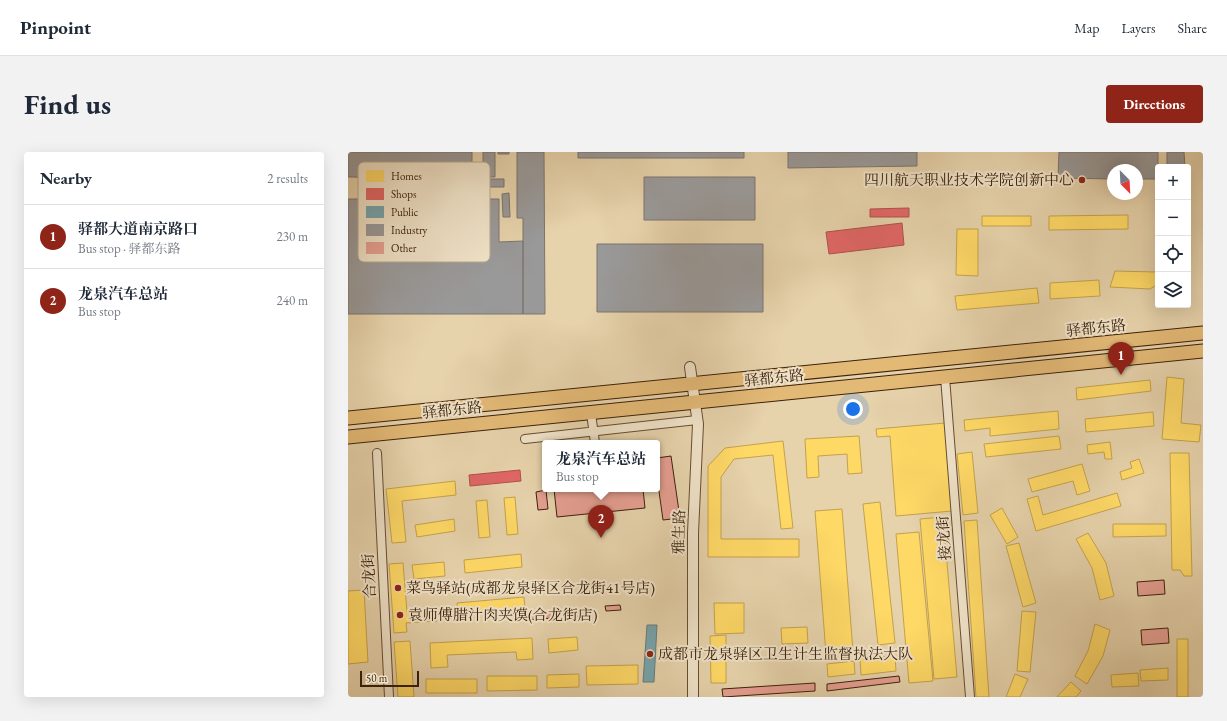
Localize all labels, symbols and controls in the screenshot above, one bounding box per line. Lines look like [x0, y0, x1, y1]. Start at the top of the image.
text: Pinpoint [20, 15, 91, 40]
text: Map [1074, 19, 1099, 37]
text: Layers [1121, 19, 1156, 37]
text: Share [1178, 19, 1207, 37]
button: Directions [1106, 85, 1203, 123]
text: Find us [24, 86, 111, 122]
legend [358, 162, 490, 262]
north arrow [1107, 164, 1143, 200]
map controls [1155, 164, 1191, 308]
button: + [1155, 164, 1191, 200]
text: Nearby [40, 167, 92, 189]
text: Homes [391, 169, 422, 183]
text: 2 results [267, 170, 308, 187]
place label: 四川航天职业技术学院创新中心 [864, 170, 1074, 189]
marker: 四川航天职业技术学院创新中心 [1077, 175, 1087, 185]
text: Shops [391, 187, 417, 201]
button: − [1155, 200, 1191, 236]
text: Public [391, 205, 419, 219]
text: 驿都大道南京路口 [78, 219, 198, 238]
text: Industry [391, 223, 428, 237]
text: 1 [50, 228, 56, 245]
text: 230 m [277, 228, 308, 245]
button: locate [1155, 236, 1191, 272]
text: Bus stop · 驿都东路 [78, 240, 181, 257]
text: Other [391, 241, 417, 255]
button: layers [1155, 272, 1191, 308]
text: 龙泉汽车总站 [78, 284, 168, 303]
text: 2 [50, 292, 56, 309]
text: 240 m [277, 292, 308, 309]
text: Bus stop [78, 303, 121, 320]
street label: 驿都东路 [1065, 315, 1127, 340]
pin: 1 [1108, 342, 1134, 375]
street label: 驿都东路 [743, 365, 805, 390]
street label: 驿都东路 [421, 397, 483, 422]
your location [843, 399, 863, 419]
popup [542, 440, 660, 492]
text: 龙泉汽车总站 [556, 449, 646, 468]
text: Bus stop [556, 468, 599, 485]
pin: 2 [588, 505, 614, 538]
street label: 雅生路 [669, 509, 688, 555]
street label: 接龙街 [932, 515, 955, 561]
street label: 合龙街 [358, 553, 379, 599]
place label: 菜鸟驿站(成都龙泉驿区合龙街41号店) [406, 578, 655, 597]
marker: 菜鸟驿站(成都龙泉驿区合龙街41号店) [393, 583, 403, 593]
place label: 袁师傅腊汁肉夹馍(合龙街店) [408, 605, 598, 624]
marker: 袁师傅腊汁肉夹馍(合龙街店) [395, 610, 405, 620]
place label: 成都市龙泉驿区卫生计生监督执法大队 [658, 644, 913, 663]
marker: 成都市龙泉驿区卫生计生监督执法大队 [645, 649, 655, 659]
scale bar [360, 669, 419, 688]
text: 50 m [366, 671, 387, 685]

